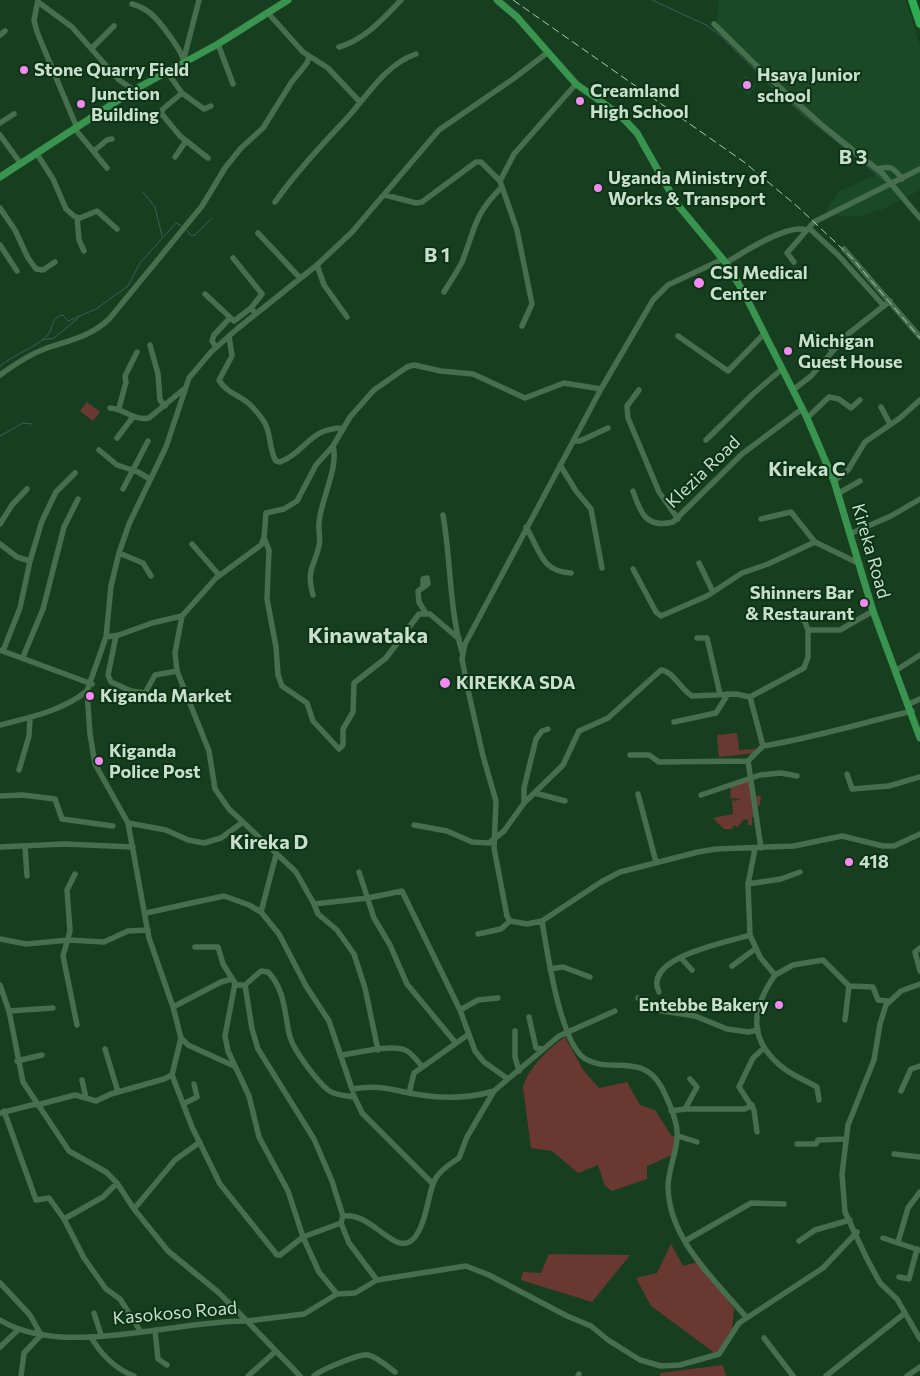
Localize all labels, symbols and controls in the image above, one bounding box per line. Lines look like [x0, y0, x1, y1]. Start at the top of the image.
place label: Stone Quarry Field [34, 59, 189, 81]
marker: Stone Quarry Field [18, 64, 30, 76]
place label: Hsaya Junior school [757, 64, 860, 106]
marker: Hsaya Junior school [741, 79, 753, 91]
place label: Creamland High School [590, 80, 689, 122]
place label: Junction Building [91, 83, 160, 126]
marker: Creamland High School [574, 95, 586, 107]
marker: Junction Building [75, 98, 87, 110]
district label: B 3 [839, 145, 867, 169]
place label: Uganda Ministry of Works & Transport [608, 167, 767, 210]
marker: Uganda Ministry of Works & Transport [592, 182, 604, 194]
district label: B 1 [424, 243, 450, 267]
place label: CSI Medical Center [710, 262, 808, 304]
marker: CSI Medical Center [692, 276, 706, 290]
place label: Michigan Guest House [798, 330, 903, 372]
marker: Michigan Guest House [782, 345, 794, 357]
street label: Klezia Road [661, 431, 745, 513]
district label: Kireka C [768, 457, 846, 481]
street label: Kireka Road [847, 501, 895, 601]
place label: Shinners Bar & Restaurant [745, 582, 854, 624]
marker: Shinners Bar & Restaurant [858, 597, 870, 609]
district label: Kinawataka [308, 623, 428, 649]
place label: KIREKKA SDA [456, 672, 575, 694]
marker: KIREKKA SDA [438, 676, 452, 690]
place label: Kiganda Market [100, 685, 232, 707]
marker: Kiganda Market [84, 690, 96, 702]
place label: Kiganda Police Post [109, 740, 201, 782]
marker: Kiganda Police Post [93, 755, 105, 767]
district label: Kireka D [230, 830, 308, 854]
place label: 418 [859, 851, 889, 873]
marker: 418 [843, 856, 855, 868]
place label: Entebbe Bakery [639, 994, 769, 1016]
marker: Entebbe Bakery [773, 999, 785, 1011]
street label: Kasokoso Road [112, 1297, 238, 1329]

